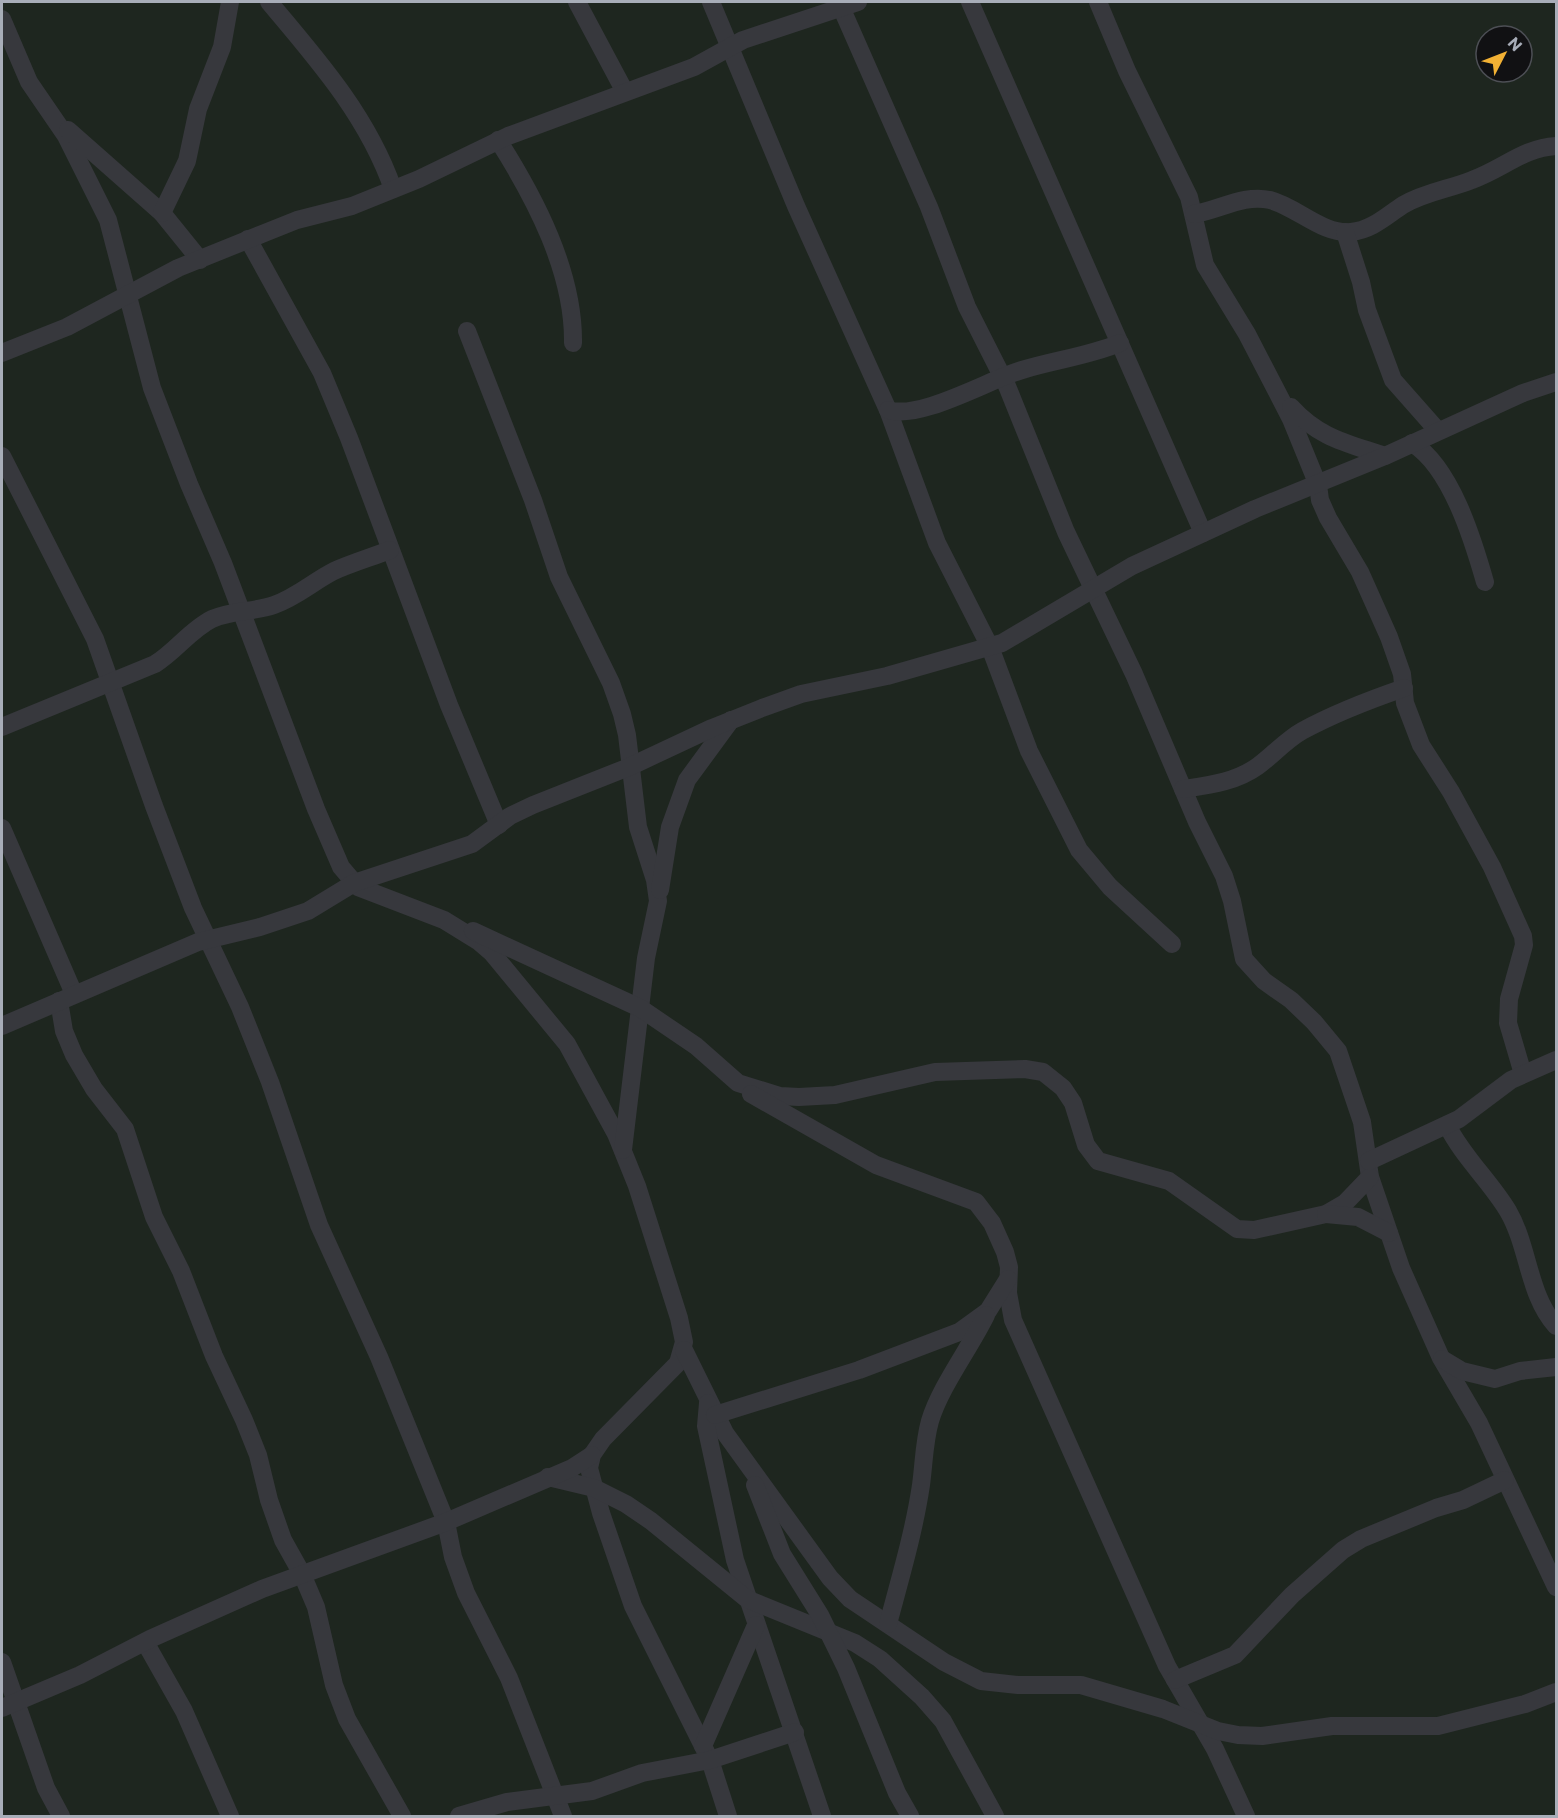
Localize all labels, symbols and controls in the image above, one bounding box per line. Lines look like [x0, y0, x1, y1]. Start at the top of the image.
north arrow [1474, 24, 1534, 84]
text: N [1504, 33, 1527, 54]

